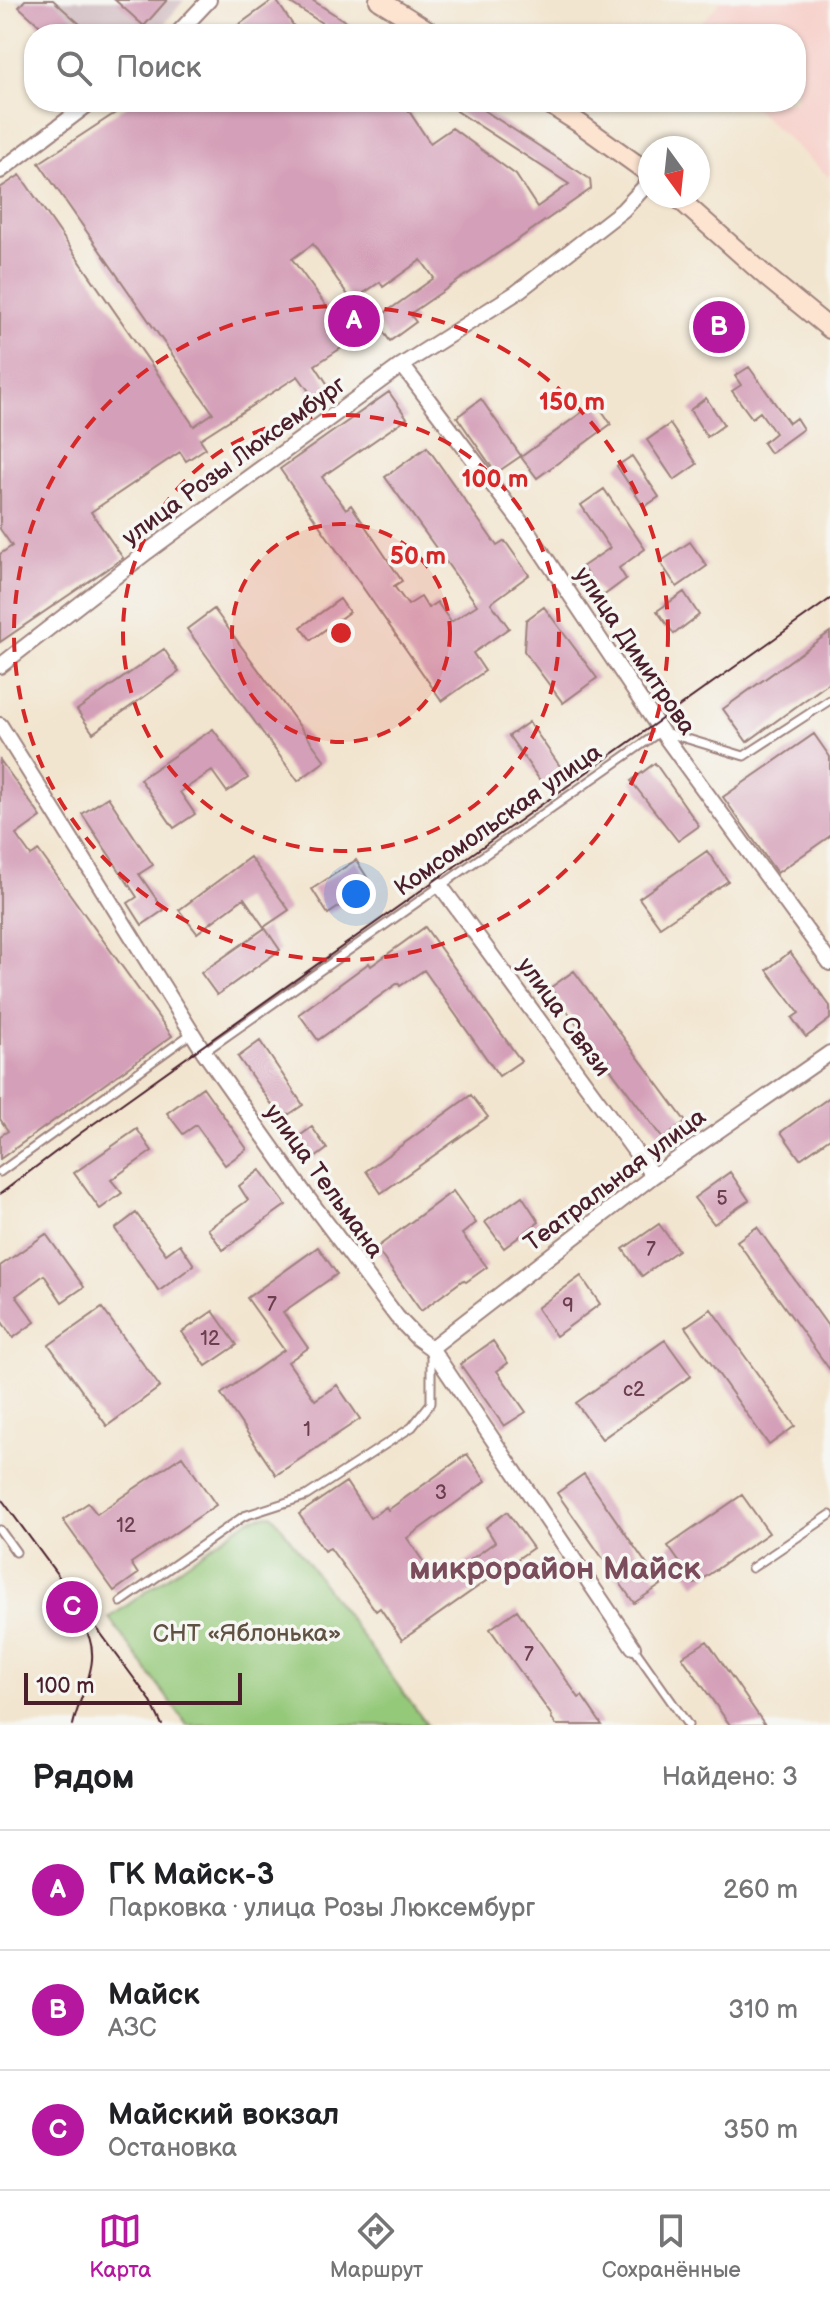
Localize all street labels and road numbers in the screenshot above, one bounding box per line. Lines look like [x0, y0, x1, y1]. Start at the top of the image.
street label: улица Розы Люксембург [117, 370, 351, 552]
street label: улица Димитрова [568, 561, 702, 741]
street label: Комсомольская улица [389, 737, 607, 903]
street label: улица Связи [511, 952, 617, 1082]
street label: улица Тельмана [258, 1098, 390, 1264]
street label: Театральная улица [518, 1102, 712, 1258]

